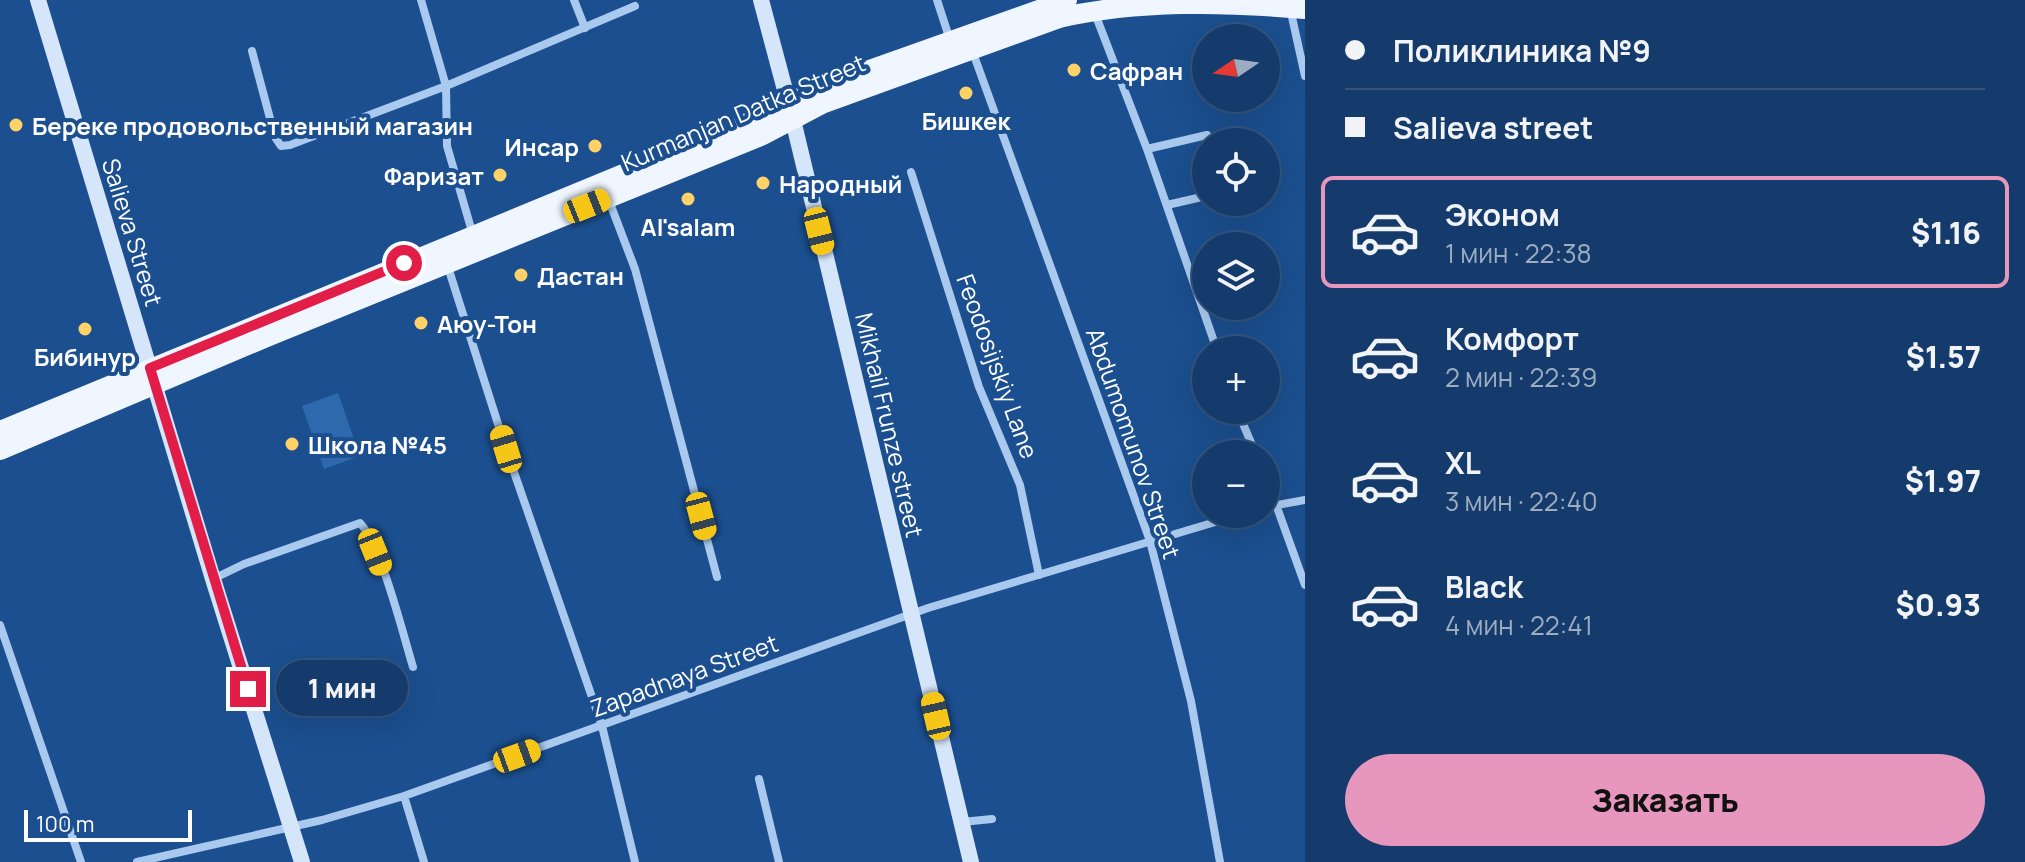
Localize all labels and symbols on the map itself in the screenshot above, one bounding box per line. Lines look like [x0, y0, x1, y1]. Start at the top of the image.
north arrow [1192, 24, 1280, 112]
street label: Kurmanjan Datka Street [616, 46, 870, 178]
place label: Сафран [1090, 54, 1183, 87]
marker: Сафран [1065, 61, 1083, 79]
marker: Бишкек [957, 84, 975, 102]
place label: Бишкек [922, 104, 1011, 137]
place label: Береке продовольственный магазин [32, 109, 473, 142]
marker: Береке продовольственный магазин [7, 116, 25, 134]
place label: Инсар [505, 130, 579, 163]
marker: Инсар [586, 137, 604, 155]
street label: Salieva Street [95, 154, 171, 310]
place label: Фаризат [384, 159, 484, 192]
marker: Фаризат [491, 166, 509, 184]
place label: Народный [779, 167, 902, 200]
marker: Народный [754, 174, 772, 192]
car [560, 186, 614, 226]
marker: Al'salam [679, 190, 697, 208]
car [802, 205, 836, 257]
place label: Al'salam [641, 210, 735, 243]
route start [386, 245, 422, 281]
place label: Дастан [537, 259, 624, 292]
marker: Дастан [512, 266, 530, 284]
street label: Feodosijskiy Lane [949, 269, 1047, 463]
place label: Аюу-Тон [437, 307, 537, 340]
street label: Mikhail Frunze street [848, 310, 932, 540]
marker: Аюу-Тон [412, 314, 430, 332]
marker: Бибинур [76, 320, 94, 338]
street label: Abdumomunov Street [1079, 323, 1189, 563]
place label: Бибинур [34, 340, 136, 373]
car [488, 423, 524, 475]
place label: Школа №45 [308, 428, 447, 461]
marker: Школа №45 [283, 435, 301, 453]
car [683, 490, 719, 542]
car [355, 525, 395, 579]
street label: Zapadnaya Street [586, 626, 782, 724]
callout: 1 мин [276, 661, 408, 717]
route end [230, 671, 266, 707]
car [919, 690, 953, 742]
car [490, 737, 544, 775]
scale bar [24, 806, 192, 842]

